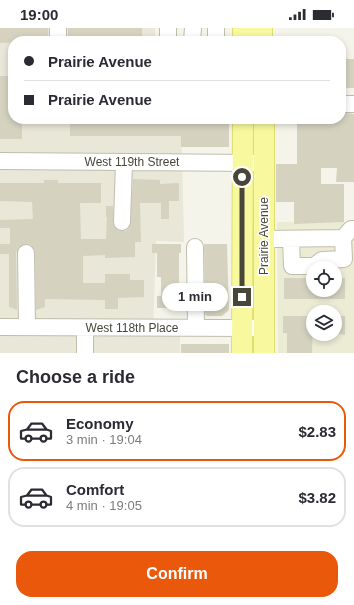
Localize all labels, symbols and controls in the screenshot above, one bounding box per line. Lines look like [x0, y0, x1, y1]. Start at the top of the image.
text: 19:00 [20, 6, 58, 23]
text: Prairie Avenue [48, 53, 152, 70]
text: Prairie Avenue [48, 91, 152, 108]
street label: West 119th Street [85, 155, 180, 169]
route start [233, 168, 251, 186]
street label: Prairie Avenue [257, 197, 271, 275]
map controls [306, 261, 342, 341]
button: locate [306, 261, 342, 297]
callout: 1 min [162, 283, 228, 311]
route end [233, 288, 251, 306]
text: 1 min [178, 289, 212, 304]
button: layers [306, 305, 342, 341]
street label: West 118th Place [86, 321, 179, 335]
text: Choose a ride [16, 367, 135, 387]
icon: car [18, 413, 54, 449]
text: Economy [66, 415, 134, 432]
text: $2.83 [298, 423, 336, 440]
text: 3 min · 19:04 [66, 432, 142, 447]
icon: car [18, 479, 54, 515]
text: Comfort [66, 481, 124, 498]
text: $3.82 [298, 489, 336, 506]
text: 4 min · 19:05 [66, 498, 142, 513]
button: Confirm [16, 551, 338, 597]

